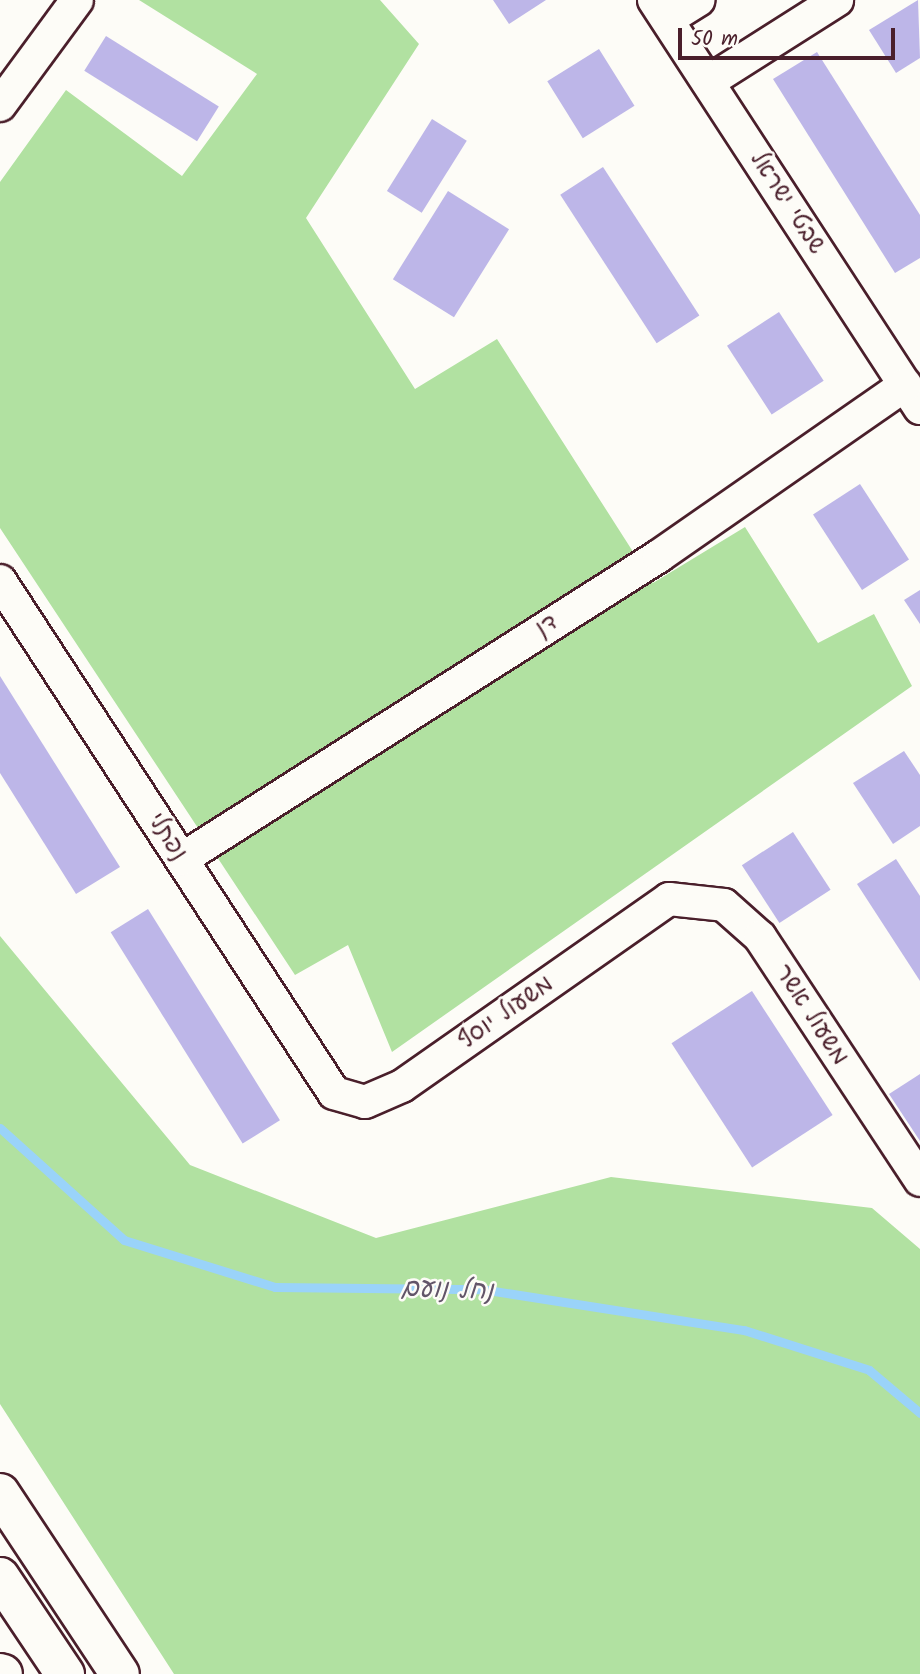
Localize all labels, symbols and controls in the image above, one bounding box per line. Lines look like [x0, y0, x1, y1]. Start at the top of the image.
scale bar [682, 14, 899, 58]
text: 50 m [691, 23, 738, 56]
street label: שבטי ישראל [743, 146, 831, 260]
street label: דן [531, 608, 563, 644]
street label: נפתלי [141, 808, 193, 866]
street label: משעול אשר [768, 959, 854, 1071]
street label: משעול יוסף [453, 970, 559, 1056]
water label: נחל נועם [400, 1274, 494, 1308]

